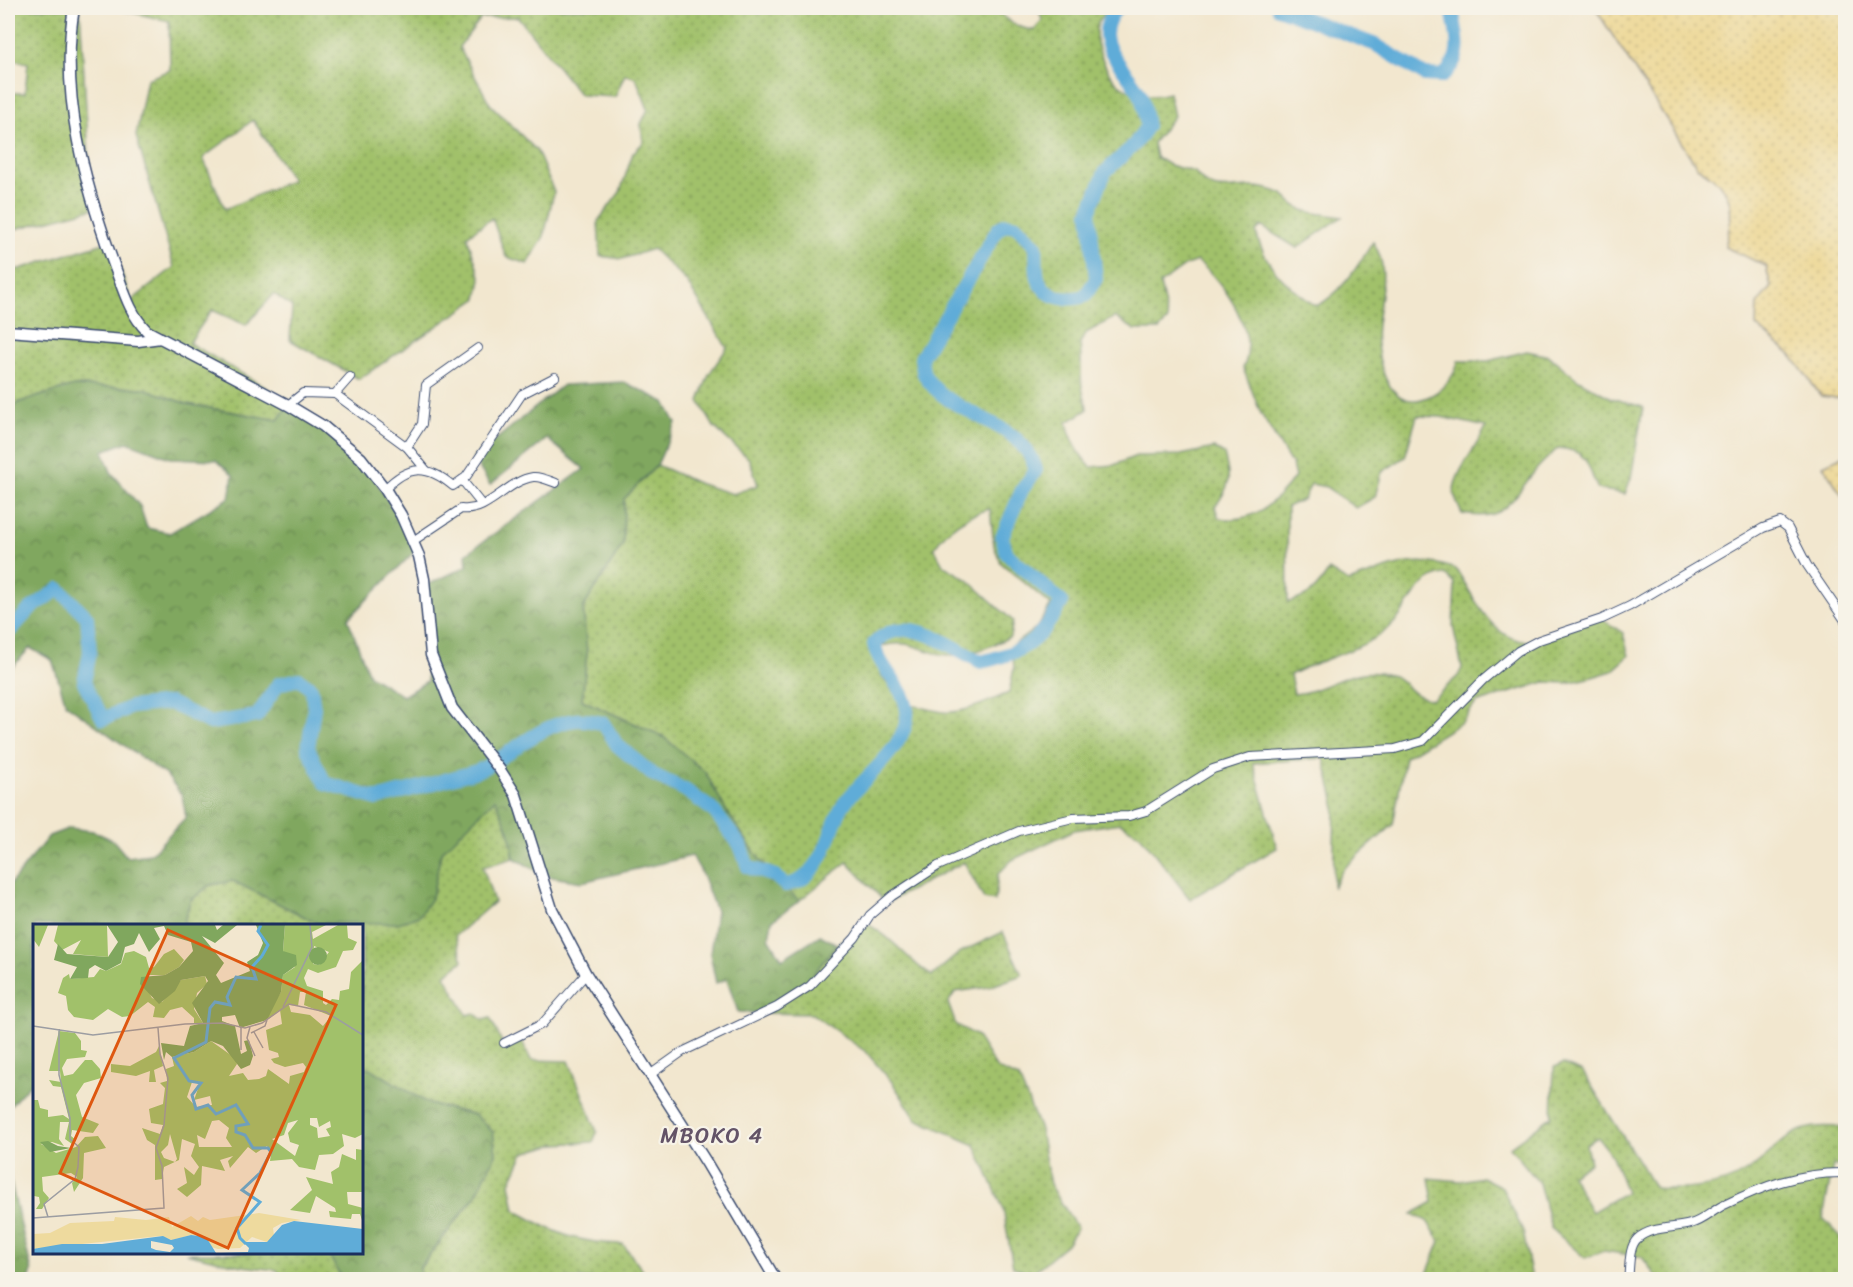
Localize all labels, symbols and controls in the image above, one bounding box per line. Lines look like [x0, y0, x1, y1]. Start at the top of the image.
inset map [33, 924, 363, 1254]
district label: MBOKO 4 [660, 1116, 764, 1155]

